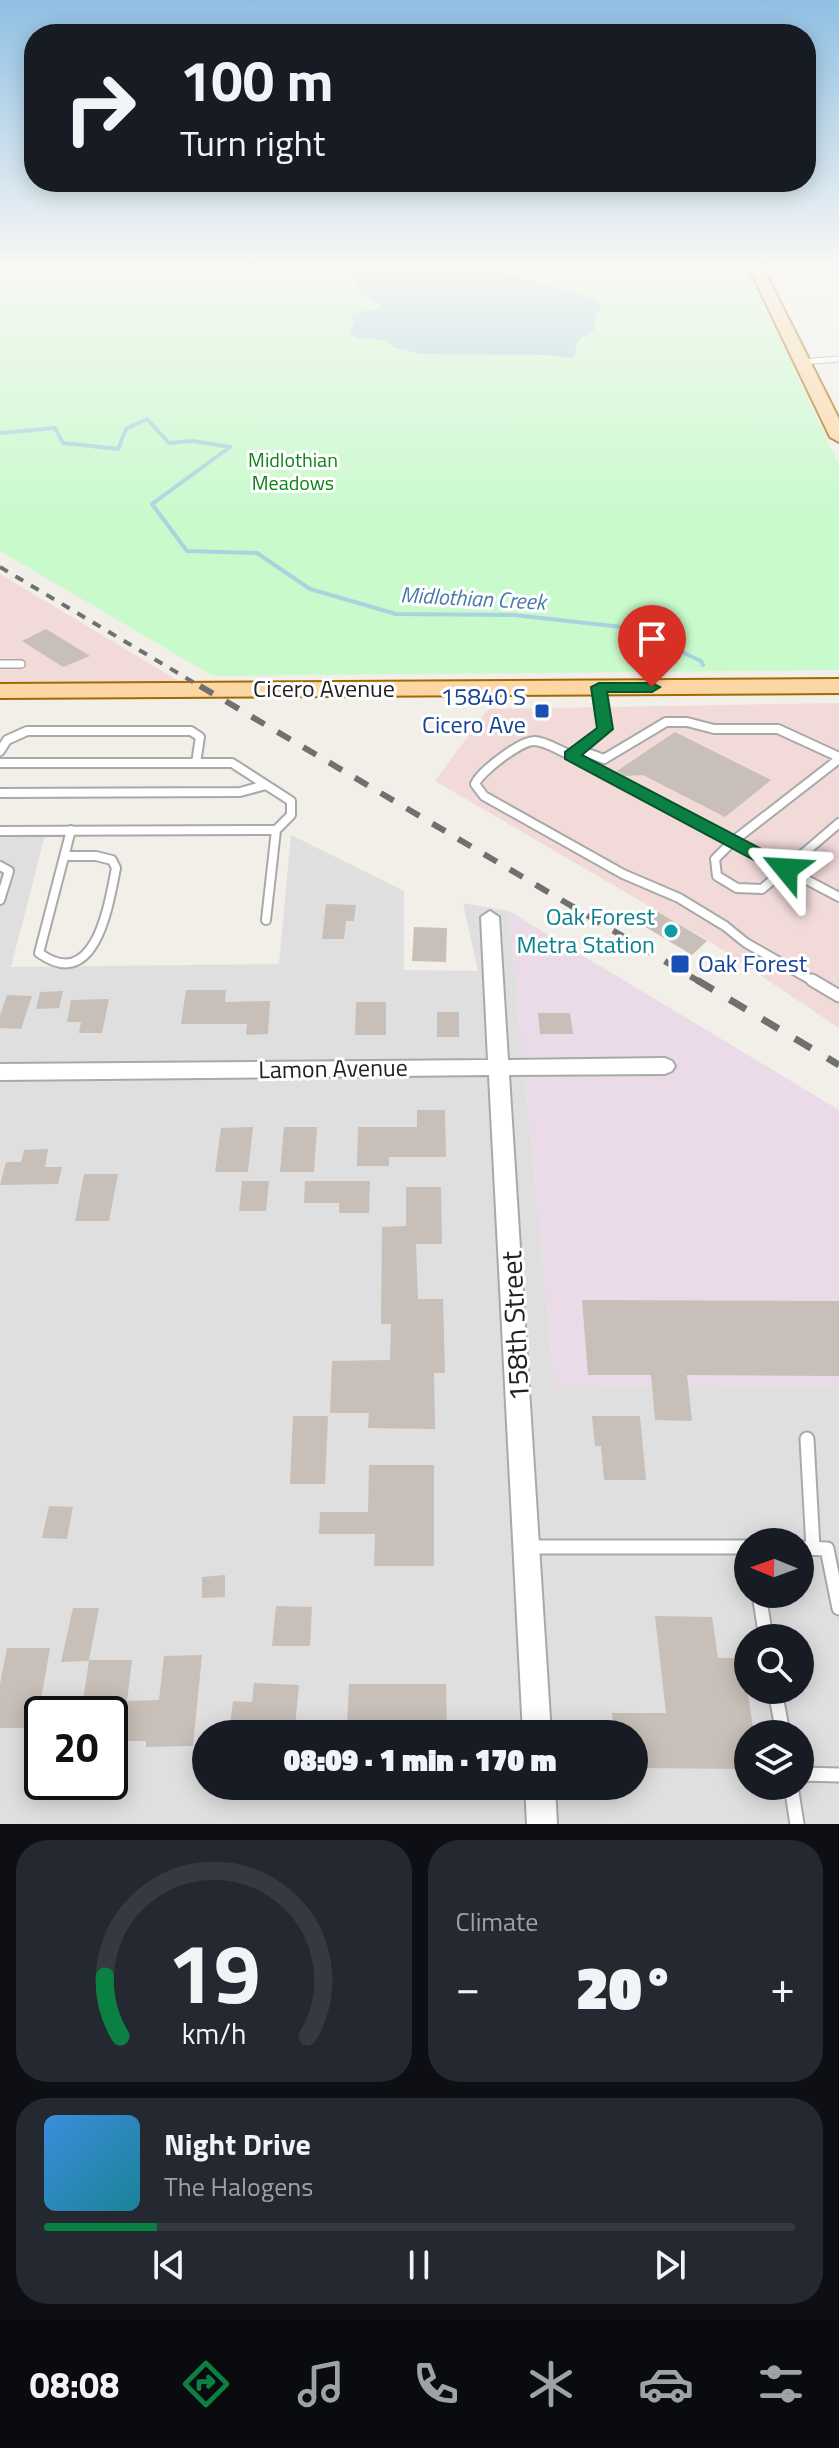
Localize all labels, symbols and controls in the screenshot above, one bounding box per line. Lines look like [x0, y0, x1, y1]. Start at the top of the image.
text: 100 m [180, 38, 333, 123]
icon: right [48, 56, 152, 160]
text: Turn right [180, 115, 325, 170]
park label: Midlothian Meadows [248, 444, 338, 498]
water label: Midlothian Creek [400, 577, 549, 619]
pin [618, 605, 686, 687]
icon: arrive [630, 617, 674, 661]
street label: Cicero Avenue [253, 670, 395, 706]
place label: 15840 S Cicero Ave [422, 678, 526, 742]
marker: 15840 S Cicero Ave [533, 702, 551, 720]
position arrow [744, 827, 828, 911]
place label: Oak Forest Metra Station [516, 898, 656, 962]
marker: Oak Forest Metra Station [662, 922, 680, 940]
place label: Oak Forest [698, 945, 808, 981]
marker: Oak Forest [669, 953, 691, 975]
street label: Lamon Avenue [258, 1049, 408, 1087]
street label: 158th Street [489, 1250, 540, 1402]
north arrow [734, 1528, 814, 1608]
map controls [734, 1528, 814, 1800]
button: search [734, 1624, 814, 1704]
speed limit sign: 20 [24, 1696, 128, 1800]
button: layers [734, 1720, 814, 1800]
text: 08:09 · 1 min · 170 m [284, 1737, 556, 1783]
text: Climate [456, 1902, 538, 1941]
text: 19 [167, 1909, 260, 2035]
text: 20° [576, 1941, 675, 2032]
text: − [456, 1953, 480, 2020]
text: + [770, 1953, 795, 2020]
text: km/h [181, 2012, 246, 2055]
text: Night Drive [164, 2121, 311, 2167]
text: The Halogens [164, 2167, 313, 2206]
icon: previous [147, 2243, 191, 2287]
icon: pause [397, 2243, 441, 2287]
icon: next [648, 2243, 692, 2287]
icon: directions [178, 2356, 234, 2412]
icon: music [293, 2356, 349, 2412]
icon: phone [408, 2356, 464, 2412]
icon: climate [523, 2356, 579, 2412]
icon: car [638, 2356, 694, 2412]
icon: filters [753, 2356, 809, 2412]
text: 08:08 [30, 2357, 119, 2412]

